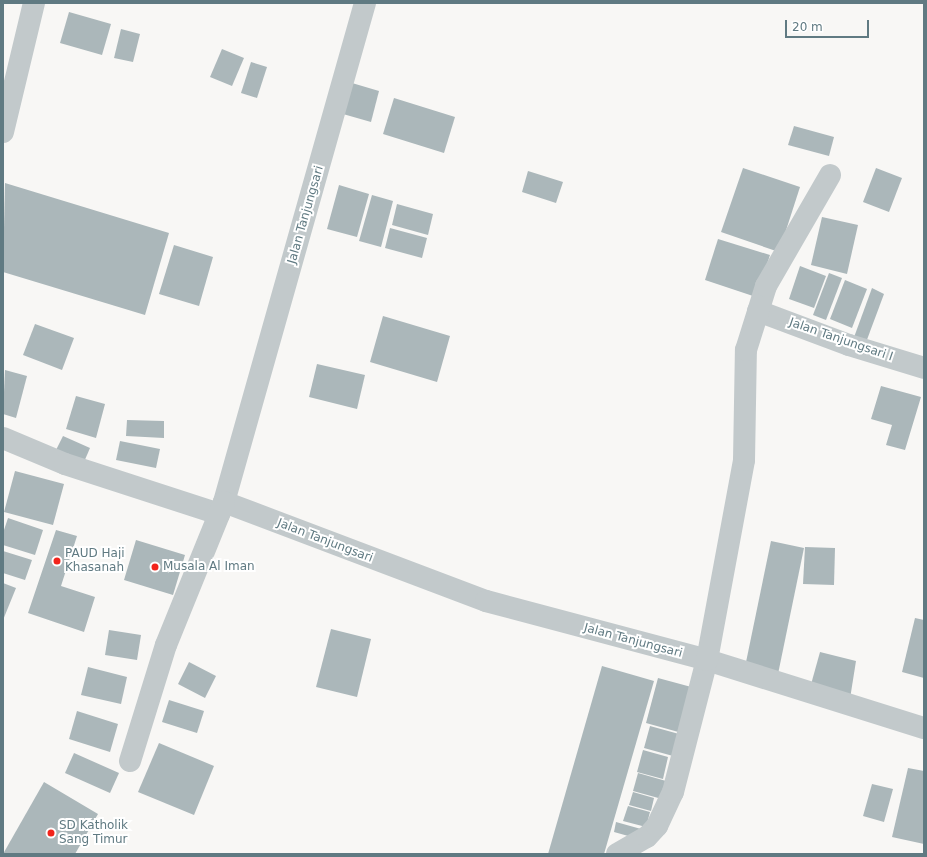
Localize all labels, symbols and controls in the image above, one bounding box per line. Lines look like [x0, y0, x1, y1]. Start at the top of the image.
scale bar [787, 12, 871, 38]
text: 20 m [792, 20, 823, 34]
street label: Jalan Tanjungsari [285, 164, 327, 266]
street label: Jalan Tanjungsari I [787, 315, 895, 365]
street label: Jalan Tanjungsari [275, 516, 375, 566]
place label: PAUD Haji Khasanah [65, 547, 125, 575]
marker: PAUD Haji Khasanah [52, 556, 62, 566]
place label: Musala Al Iman [163, 560, 255, 574]
marker: Musala Al Iman [150, 562, 160, 572]
street label: Jalan Tanjungsari [582, 621, 684, 661]
place label: SD Katholik Sang Timur [59, 819, 128, 847]
marker: SD Katholik Sang Timur [46, 828, 56, 838]

